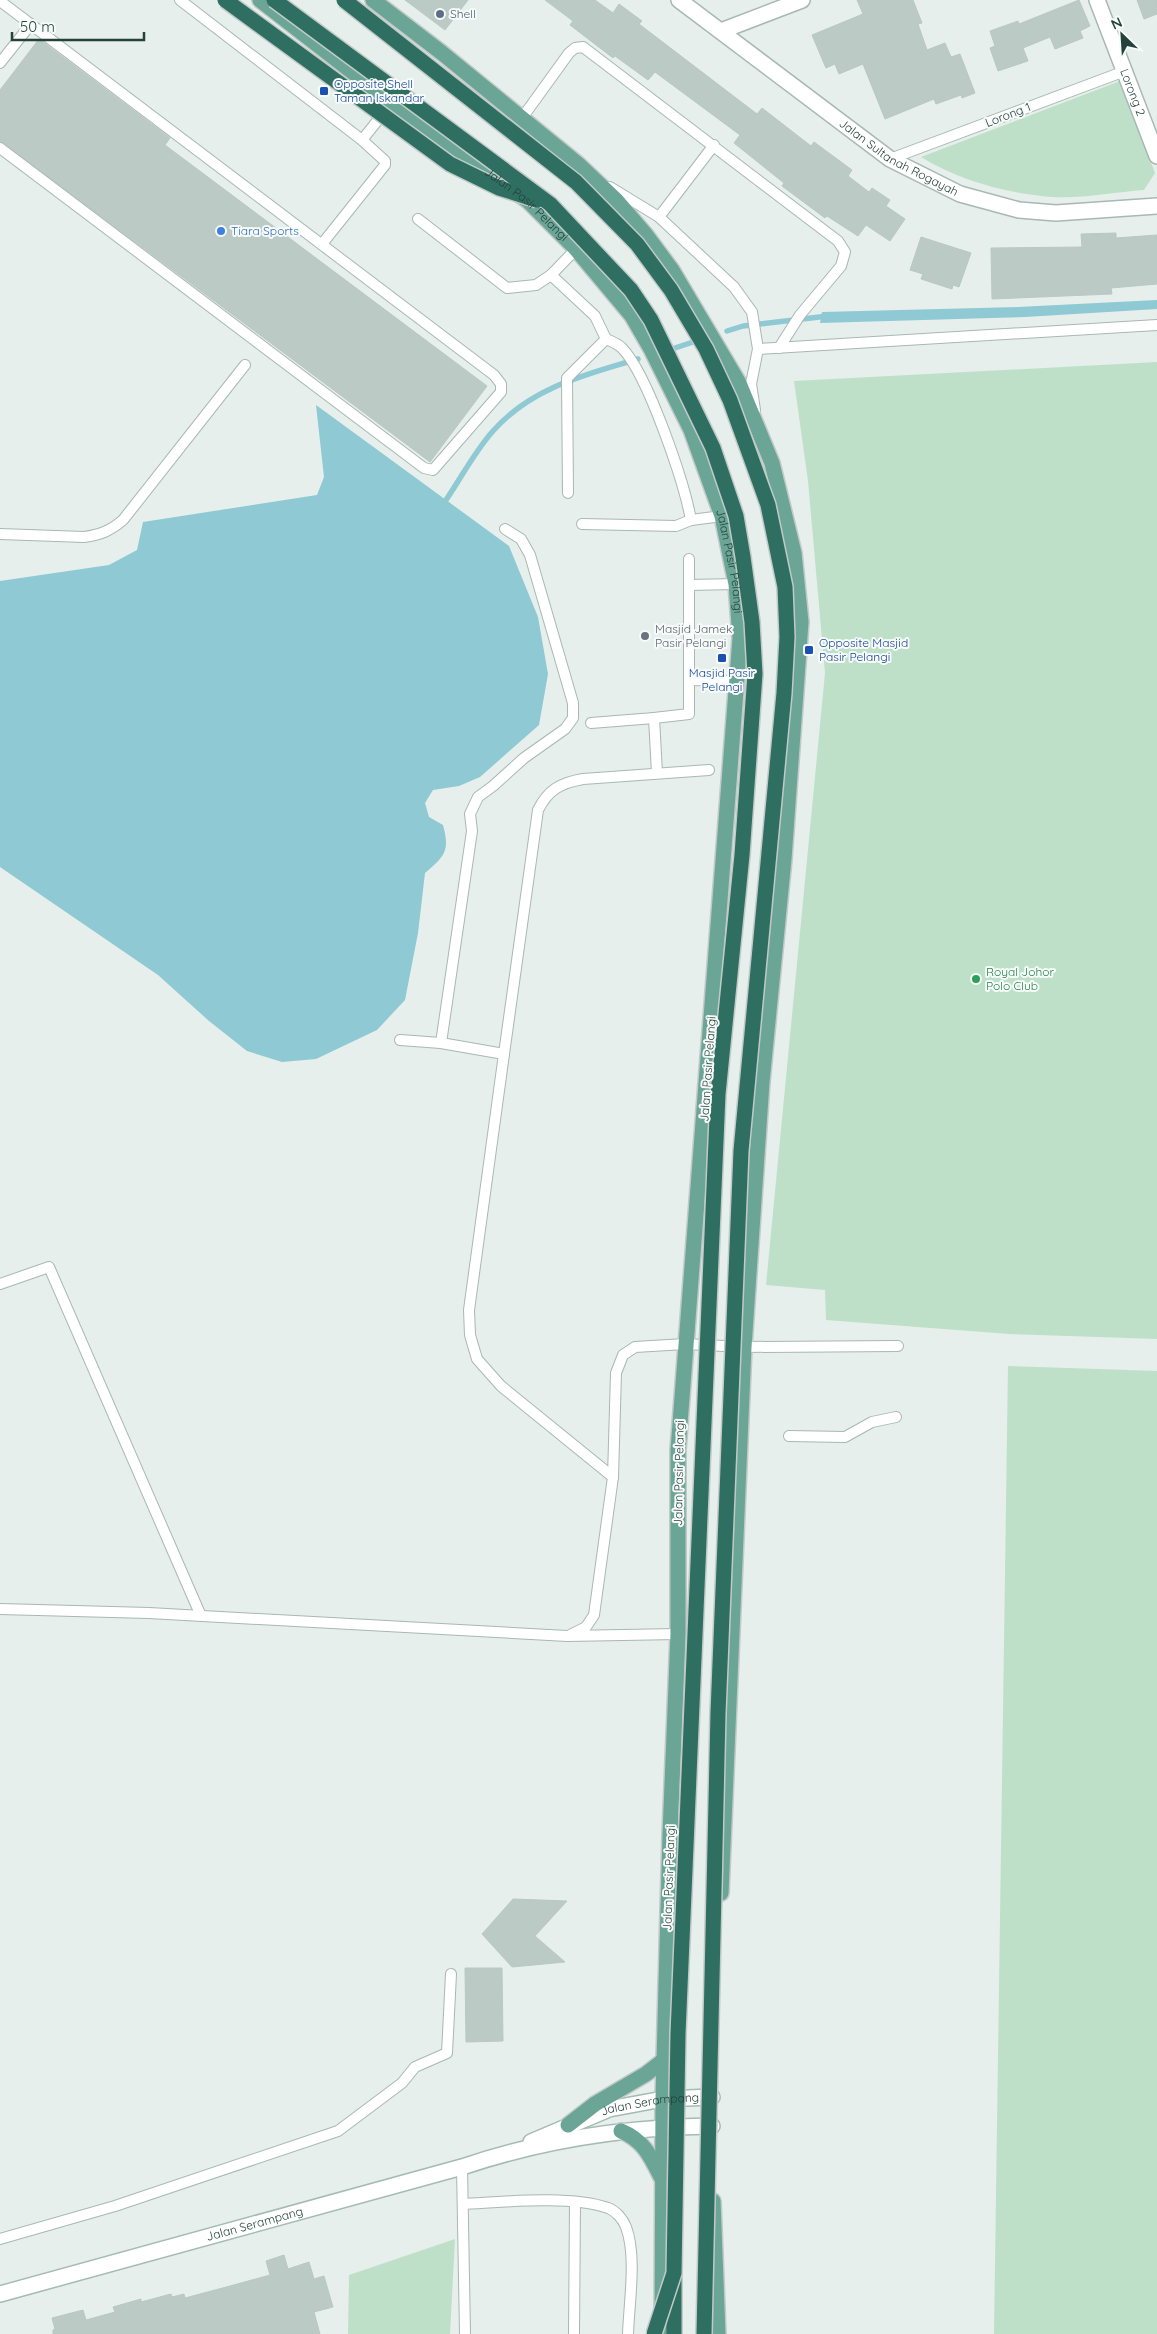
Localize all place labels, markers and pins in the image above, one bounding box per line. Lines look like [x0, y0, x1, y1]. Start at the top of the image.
place label: Shell [450, 6, 476, 21]
marker: Shell [434, 8, 446, 20]
place label: Opposite Shell Taman Iskandar [334, 76, 425, 105]
marker: Opposite Shell Taman Iskandar [318, 85, 330, 97]
place label: Tiara Sports [231, 223, 299, 238]
marker: Tiara Sports [215, 225, 227, 237]
place label: Masjid Jamek Pasir Pelangi [655, 621, 732, 650]
marker: Masjid Jamek Pasir Pelangi [639, 630, 651, 642]
place label: Opposite Masjid Pasir Pelangi [819, 635, 908, 664]
marker: Opposite Masjid Pasir Pelangi [803, 644, 815, 656]
marker: Masjid Pasir Pelangi [716, 652, 728, 664]
place label: Masjid Pasir Pelangi [689, 665, 756, 694]
place label: Royal Johor Polo Club [986, 964, 1055, 993]
marker: Royal Johor Polo Club [970, 973, 982, 985]

